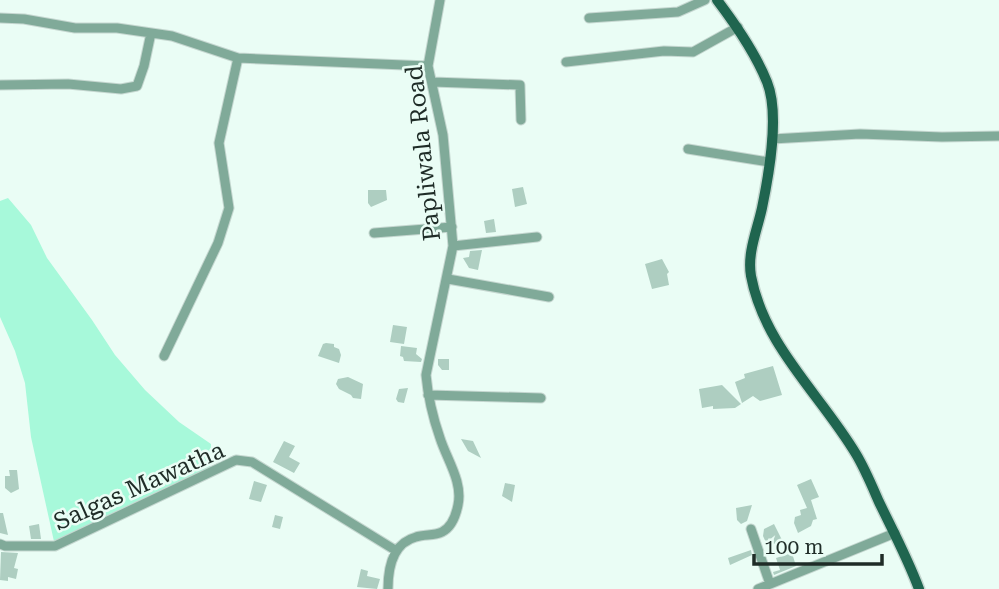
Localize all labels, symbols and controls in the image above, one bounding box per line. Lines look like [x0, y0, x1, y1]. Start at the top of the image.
street label: Papliwala Road [400, 64, 446, 242]
street label: Salgas Mawatha [49, 436, 229, 536]
scale bar [754, 522, 882, 566]
text: 100 m [764, 535, 824, 559]

